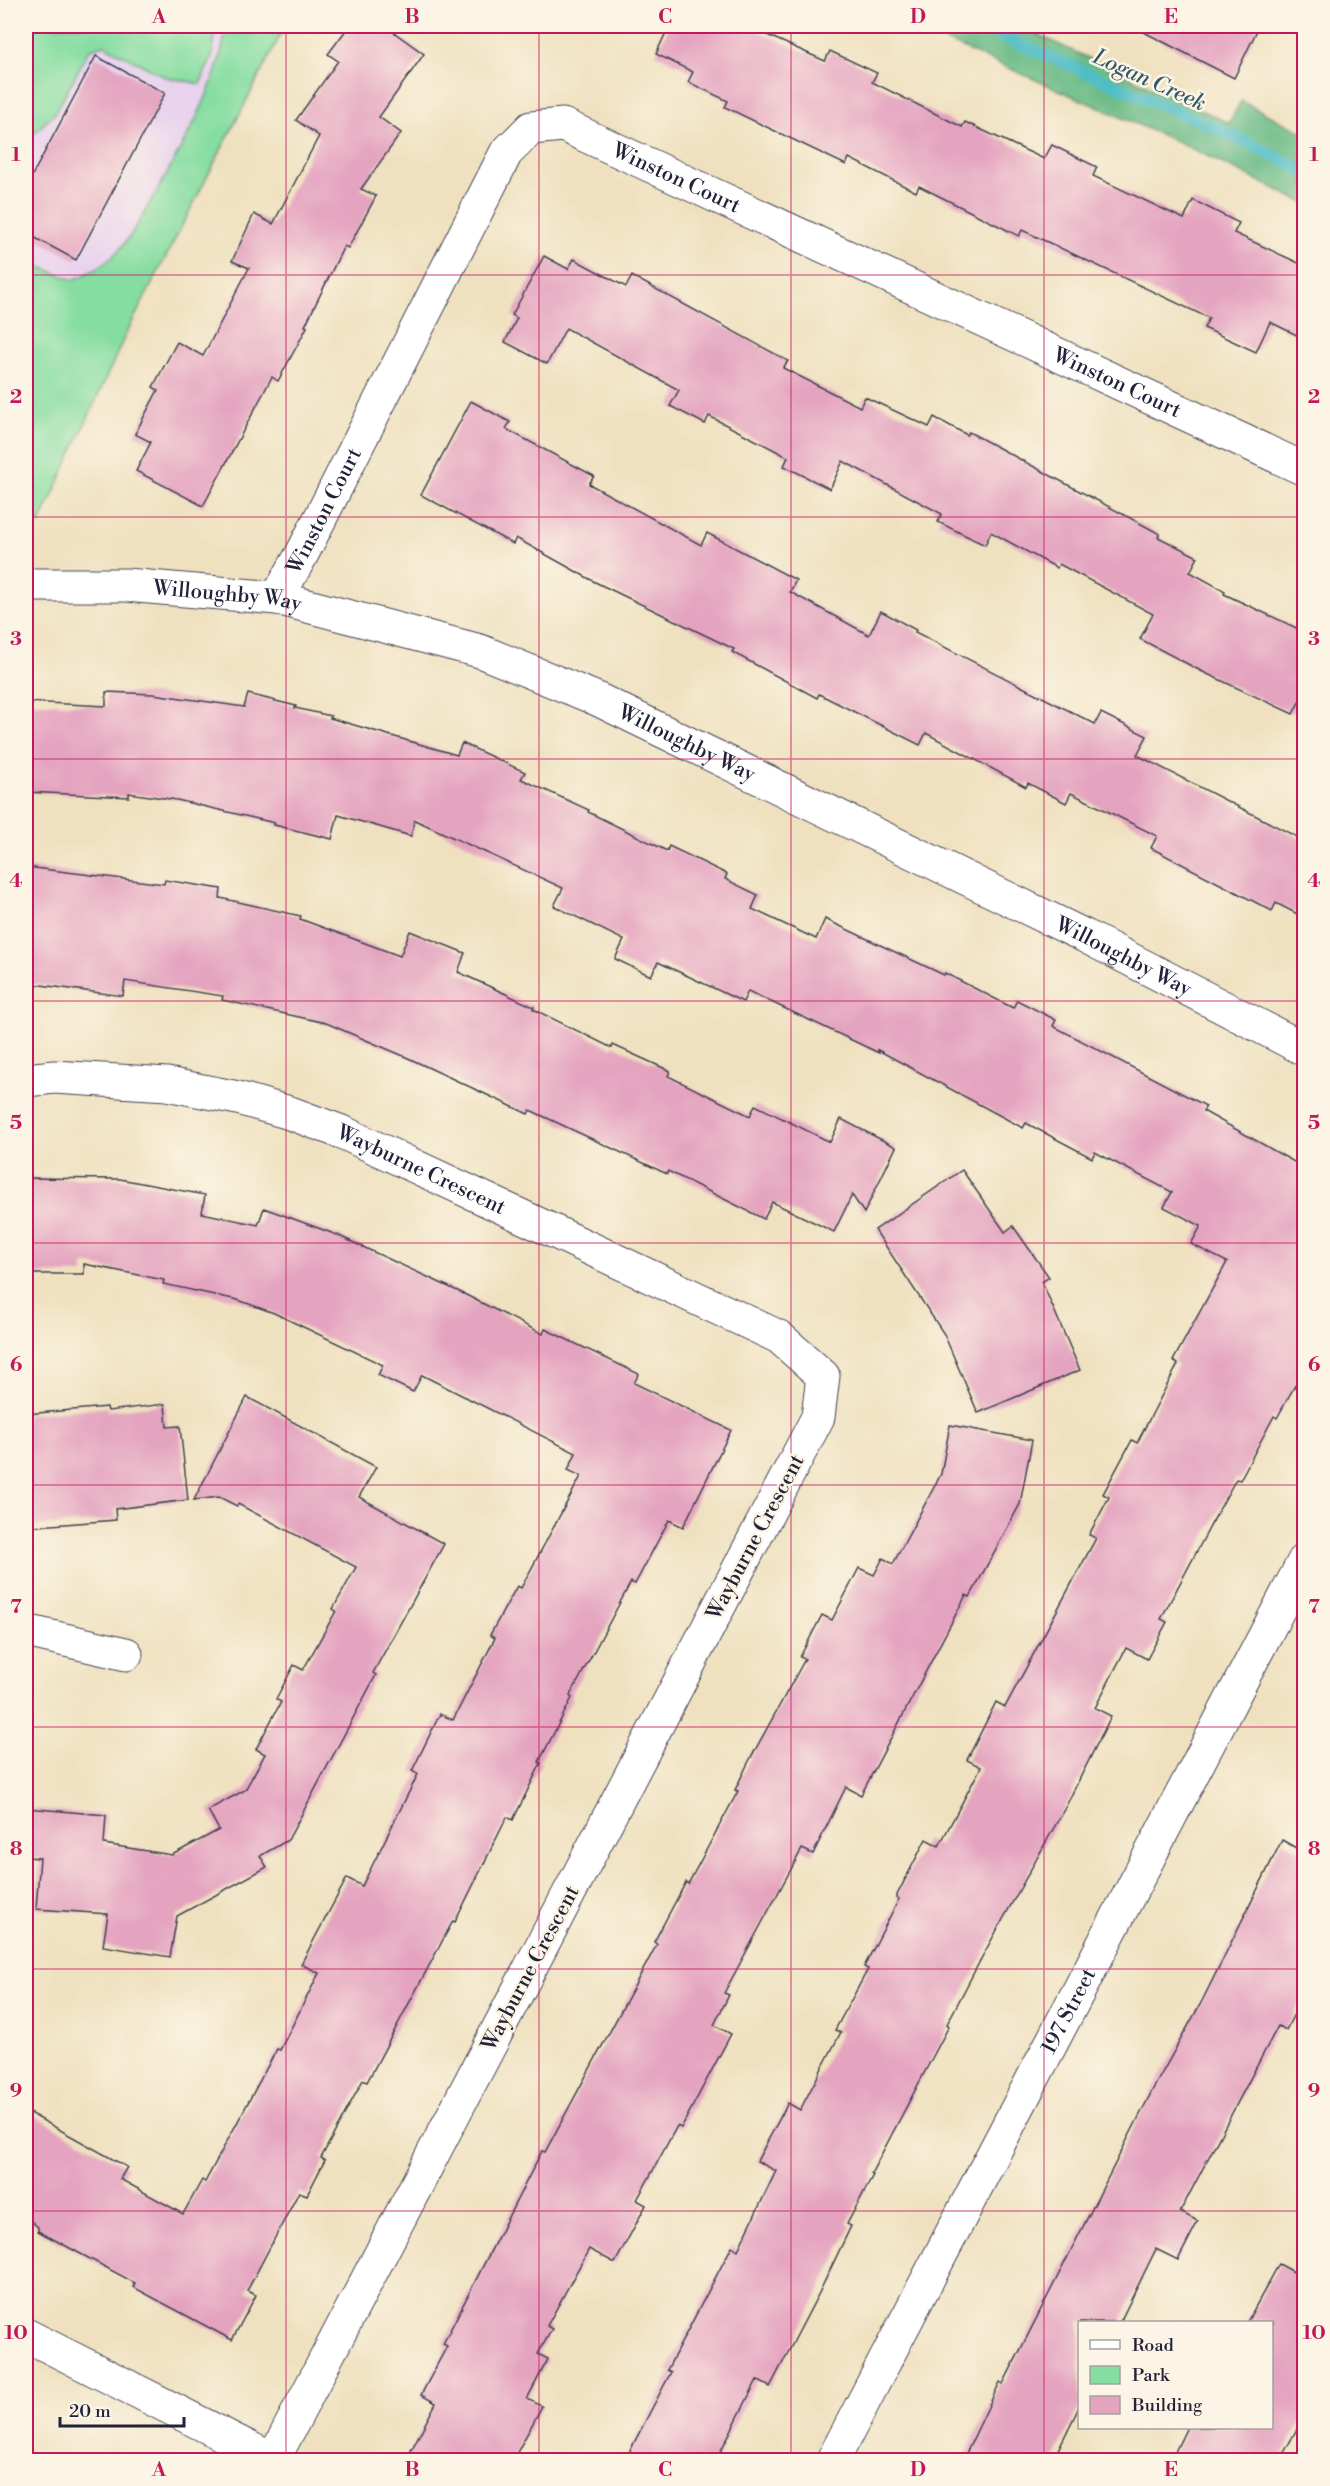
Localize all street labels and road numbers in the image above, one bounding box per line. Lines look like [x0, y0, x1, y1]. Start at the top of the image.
street label: Winston Court [607, 137, 745, 220]
street label: Winston Court [1048, 342, 1185, 424]
street label: Winston Court [281, 443, 368, 580]
street label: Willoughby Way [151, 575, 305, 618]
street label: Willoughby Way [613, 699, 760, 788]
street label: Willoughby Way [1050, 911, 1196, 1003]
street label: Wayburne Crescent [331, 1119, 510, 1221]
street label: Wayburne Crescent [701, 1450, 811, 1625]
street label: Wayburne Crescent [476, 1881, 586, 2056]
street label: 197 Street [1036, 1964, 1103, 2059]

